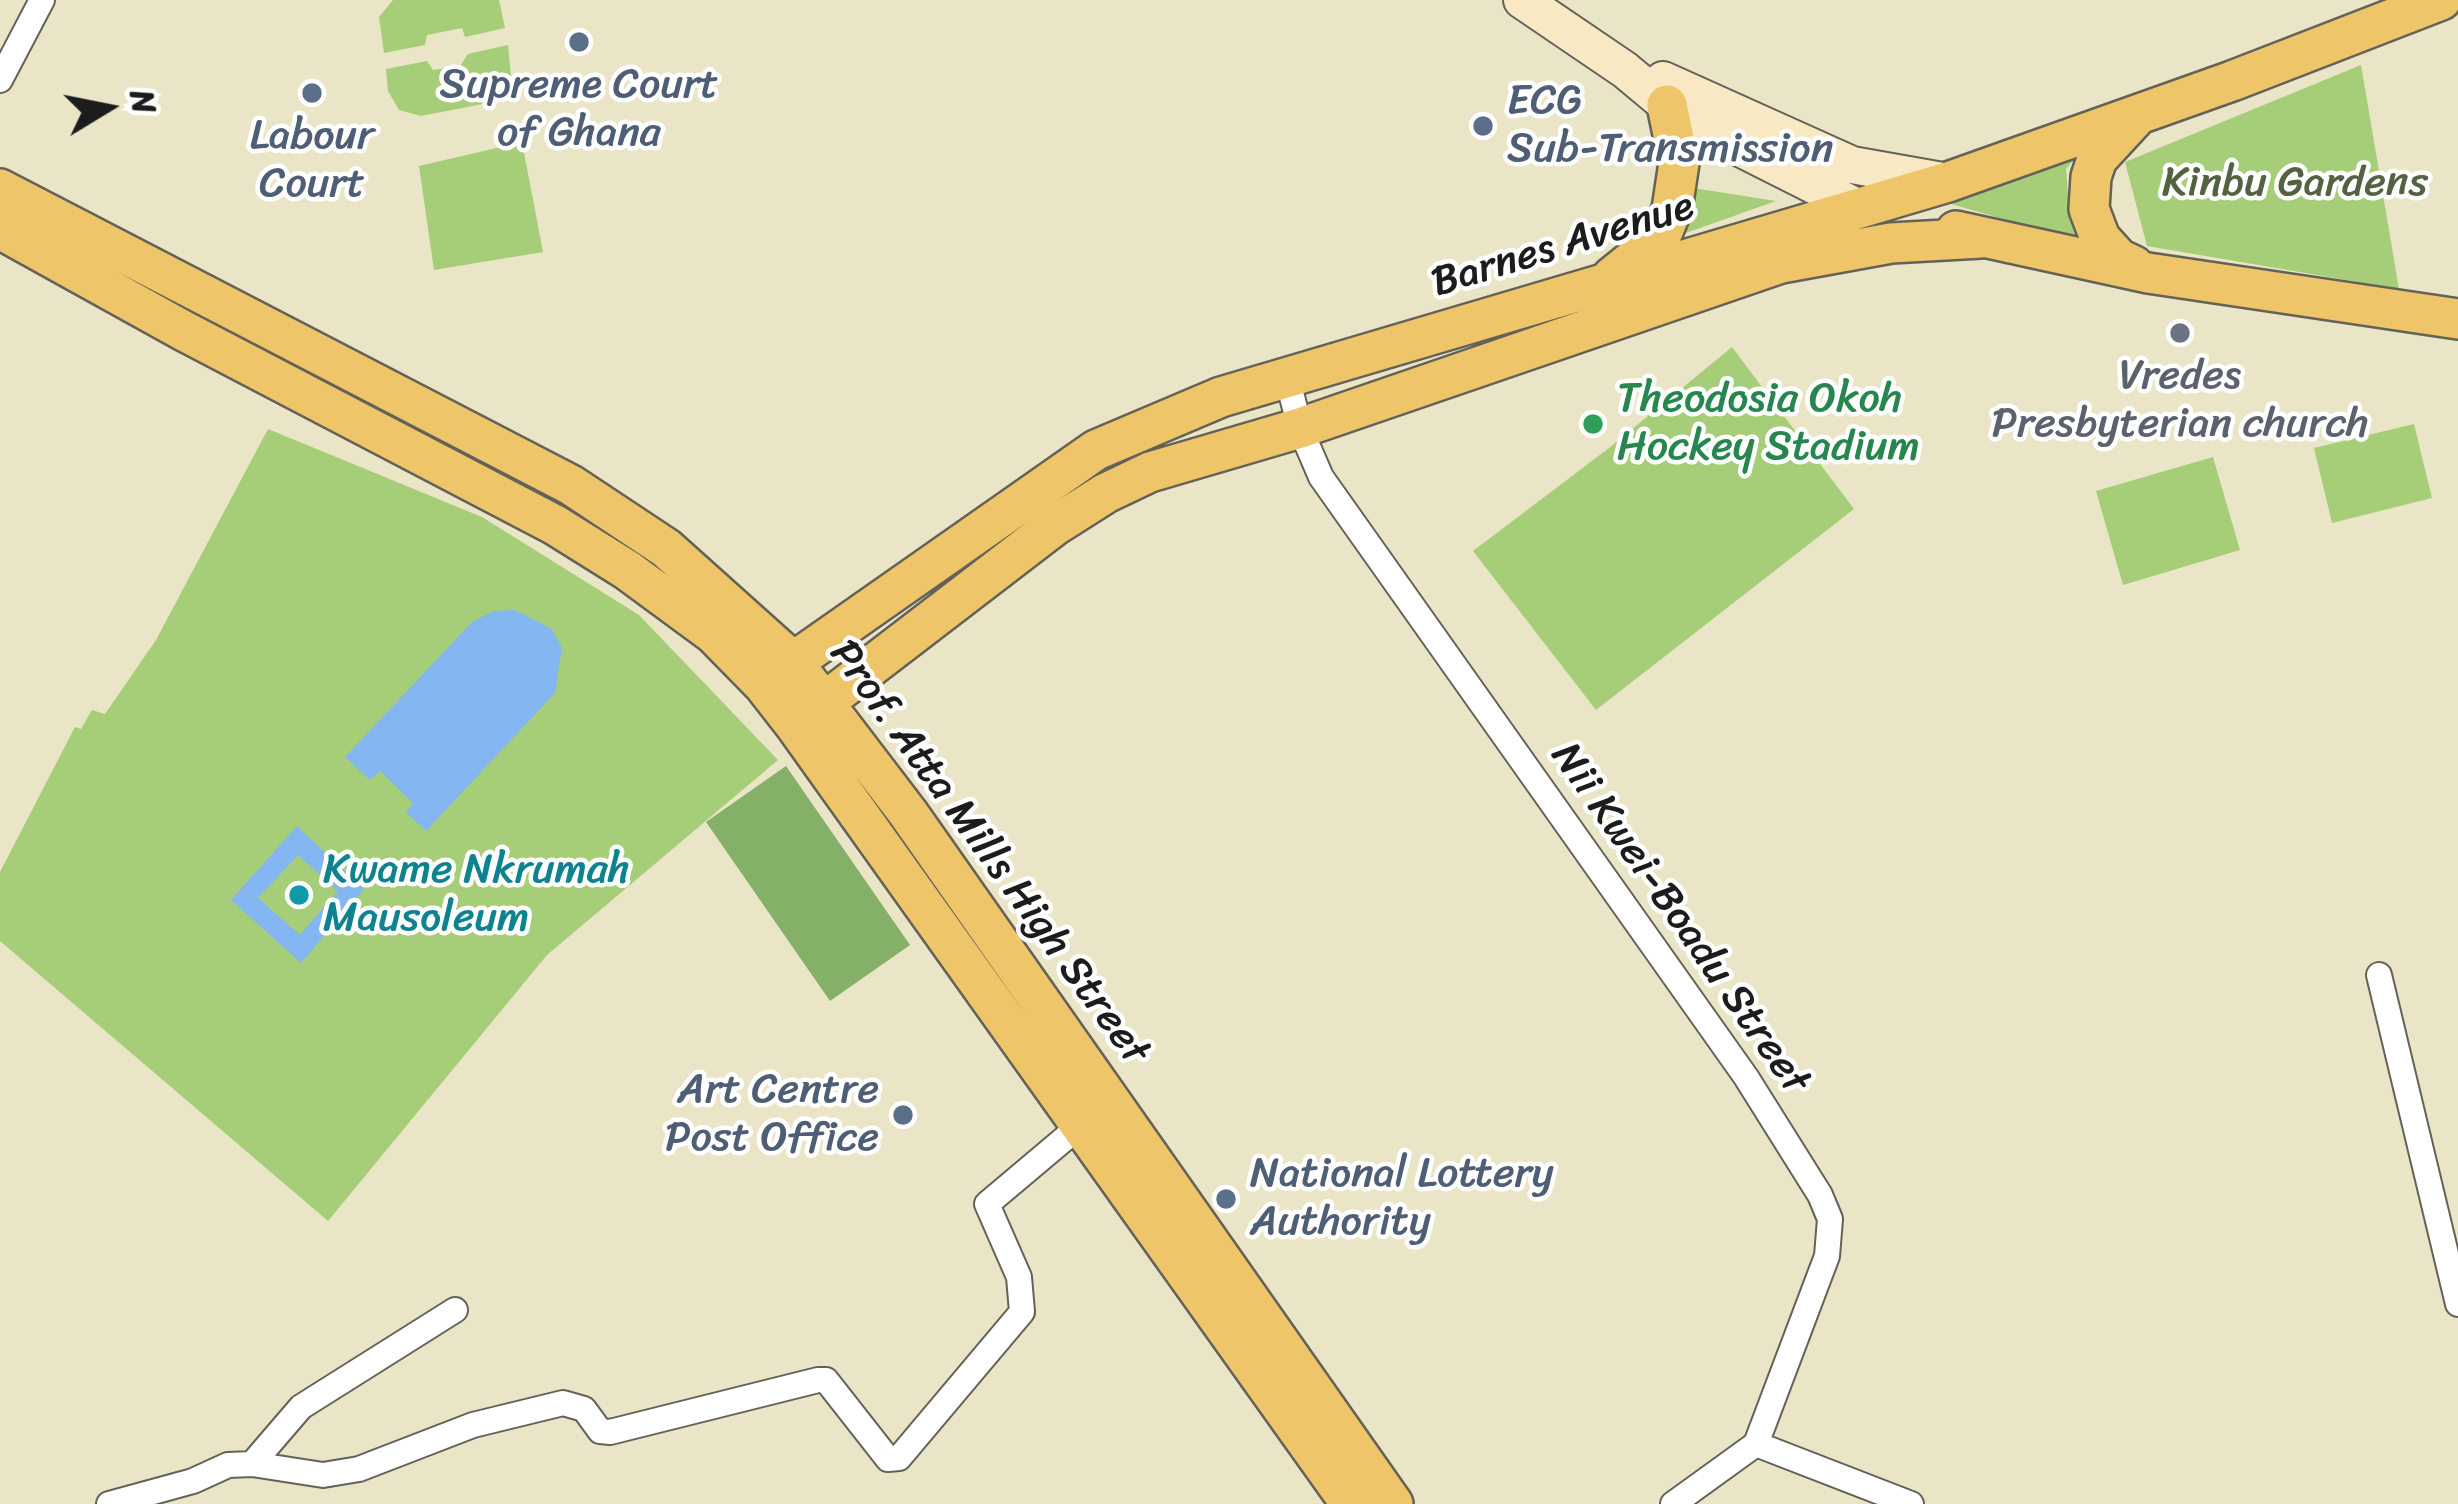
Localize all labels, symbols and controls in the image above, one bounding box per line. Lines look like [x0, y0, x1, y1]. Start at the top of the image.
marker: Supreme Court of Ghana [566, 29, 592, 55]
north arrow [48, 48, 168, 168]
place label: Supreme Court of Ghana [440, 61, 718, 160]
place label: ECG Sub-Transmission [1507, 77, 1833, 176]
marker: Labour Court [299, 80, 325, 106]
text: N [113, 85, 174, 118]
place label: Labour Court [250, 112, 374, 210]
marker: ECG Sub-Transmission [1470, 113, 1496, 139]
park label: Kinbu Gardens [2162, 159, 2428, 209]
street label: Barnes Avenue [1426, 182, 1700, 310]
marker: Vredes Presbyterian church [2167, 320, 2193, 346]
place label: Vredes Presbyterian church [1992, 352, 2368, 451]
place label: Theodosia Okoh Hockey Stadium [1617, 375, 1920, 474]
marker: Theodosia Okoh Hockey Stadium [1580, 411, 1606, 437]
street label: Prof. Atta Mills High Street [817, 631, 1159, 1075]
street label: Nii Kwei-Boadu Street [1539, 734, 1819, 1104]
place label: Kwame Nkrumah Mausoleum [323, 846, 630, 944]
marker: Kwame Nkrumah Mausoleum [286, 882, 312, 908]
place label: Art Centre Post Office [665, 1066, 879, 1164]
marker: Art Centre Post Office [890, 1102, 916, 1128]
place label: National Lottery Authority [1250, 1150, 1554, 1248]
marker: National Lottery Authority [1213, 1186, 1239, 1212]

